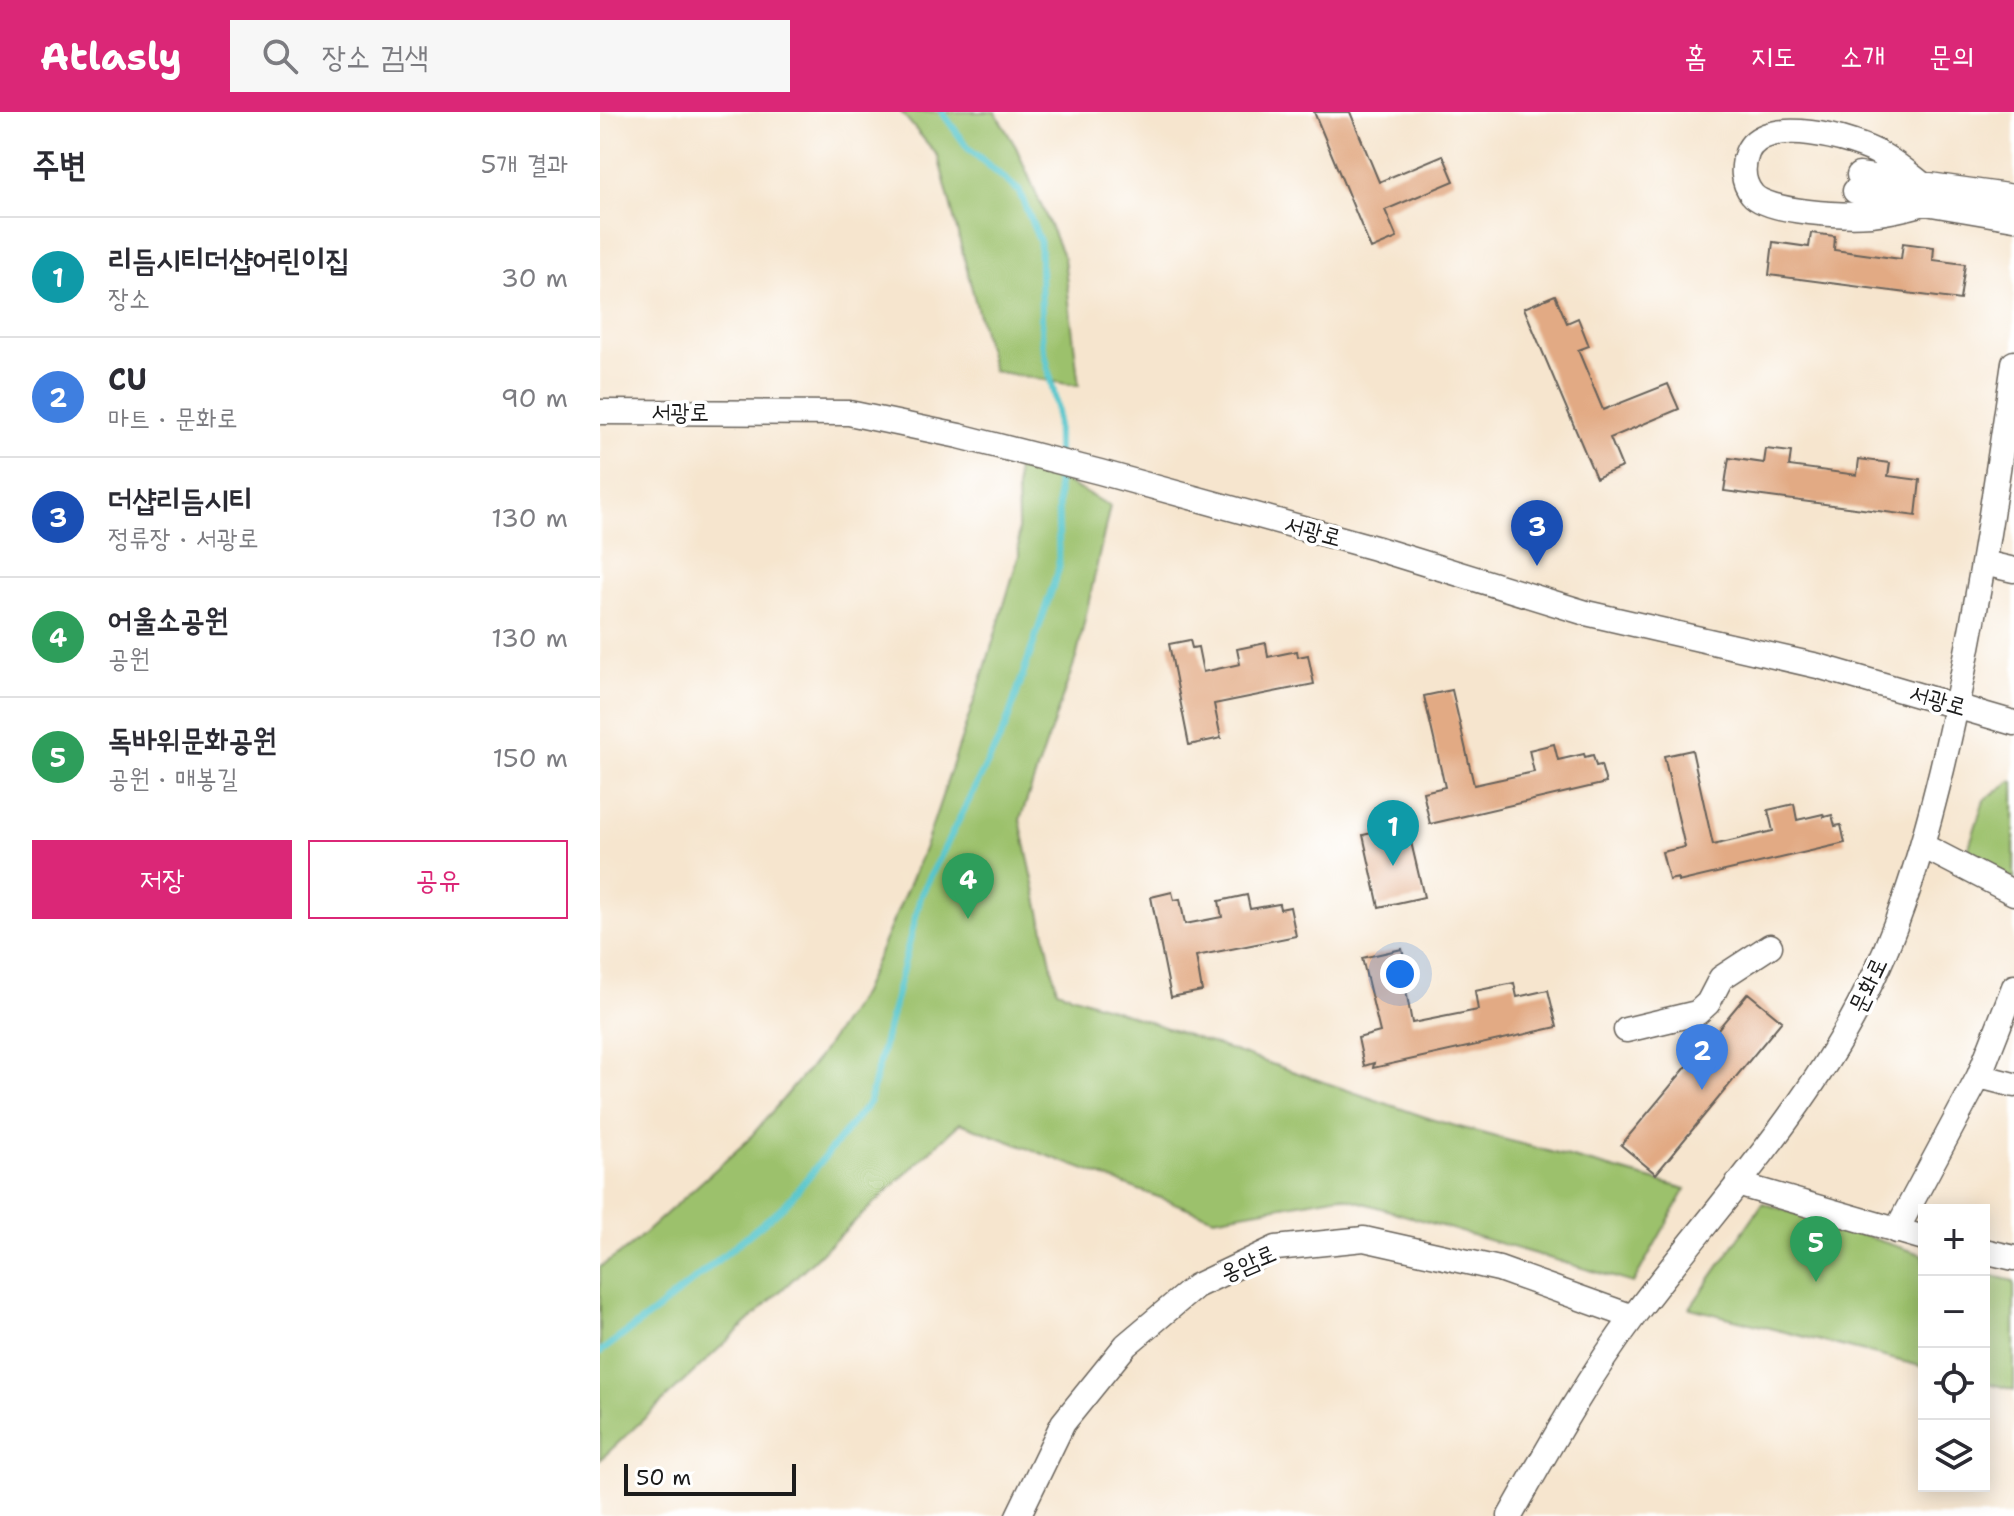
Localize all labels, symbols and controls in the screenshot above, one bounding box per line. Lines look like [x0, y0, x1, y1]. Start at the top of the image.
search box [230, 20, 790, 92]
text: Atlasly [40, 31, 182, 82]
icon: search [258, 34, 302, 78]
text: 장소 검색 [322, 36, 429, 77]
text: 홈 [1684, 37, 1707, 75]
text: 지도 [1751, 37, 1796, 75]
text: 소개 [1840, 37, 1885, 75]
text: 문의 [1929, 37, 1974, 75]
text: 주변 [32, 141, 87, 187]
text: 5개 결과 [480, 146, 568, 181]
text: 리듬시티더샵어린이집 [108, 239, 349, 280]
text: 1 [52, 260, 64, 295]
text: 30 m [501, 260, 568, 295]
text: 장소 [108, 280, 150, 315]
text: CU [108, 359, 147, 400]
text: 2 [49, 380, 67, 415]
text: 90 m [501, 380, 568, 415]
street label: 서광로 [651, 396, 709, 428]
text: 마트 · 문화로 [108, 400, 238, 435]
text: 더샵리듬시티 [108, 479, 253, 520]
text: 3 [49, 500, 67, 535]
text: 130 m [491, 500, 568, 535]
pin: 3 [1511, 500, 1563, 566]
street label: 서광로 [1281, 508, 1345, 554]
text: 정류장 · 서광로 [108, 520, 259, 555]
text: 어울소공원 [108, 599, 229, 640]
text: 4 [49, 620, 67, 655]
text: 130 m [491, 620, 568, 655]
text: 공원 [108, 640, 150, 675]
street label: 서광로 [1906, 677, 1970, 723]
text: 독바위문화공원 [108, 719, 277, 760]
text: 5 [50, 740, 66, 775]
text: 150 m [492, 740, 568, 775]
text: 공원 · 매봉길 [108, 760, 238, 795]
pin: 1 [1367, 800, 1419, 866]
button: 저장 [32, 840, 292, 919]
button: 공유 [308, 840, 568, 919]
pin: 4 [942, 853, 994, 919]
street label: 문화로 [1841, 952, 1895, 1018]
your location [1380, 954, 1420, 994]
pin: 2 [1676, 1024, 1728, 1090]
map controls [1918, 1204, 1990, 1492]
button: + [1918, 1204, 1990, 1276]
pin: 5 [1790, 1216, 1842, 1282]
street label: 옹암로 [1215, 1237, 1281, 1289]
button: − [1918, 1276, 1990, 1348]
button: locate [1918, 1348, 1990, 1420]
button: layers [1918, 1420, 1990, 1492]
scale bar [624, 1460, 796, 1496]
text: 50 m [636, 1463, 691, 1492]

